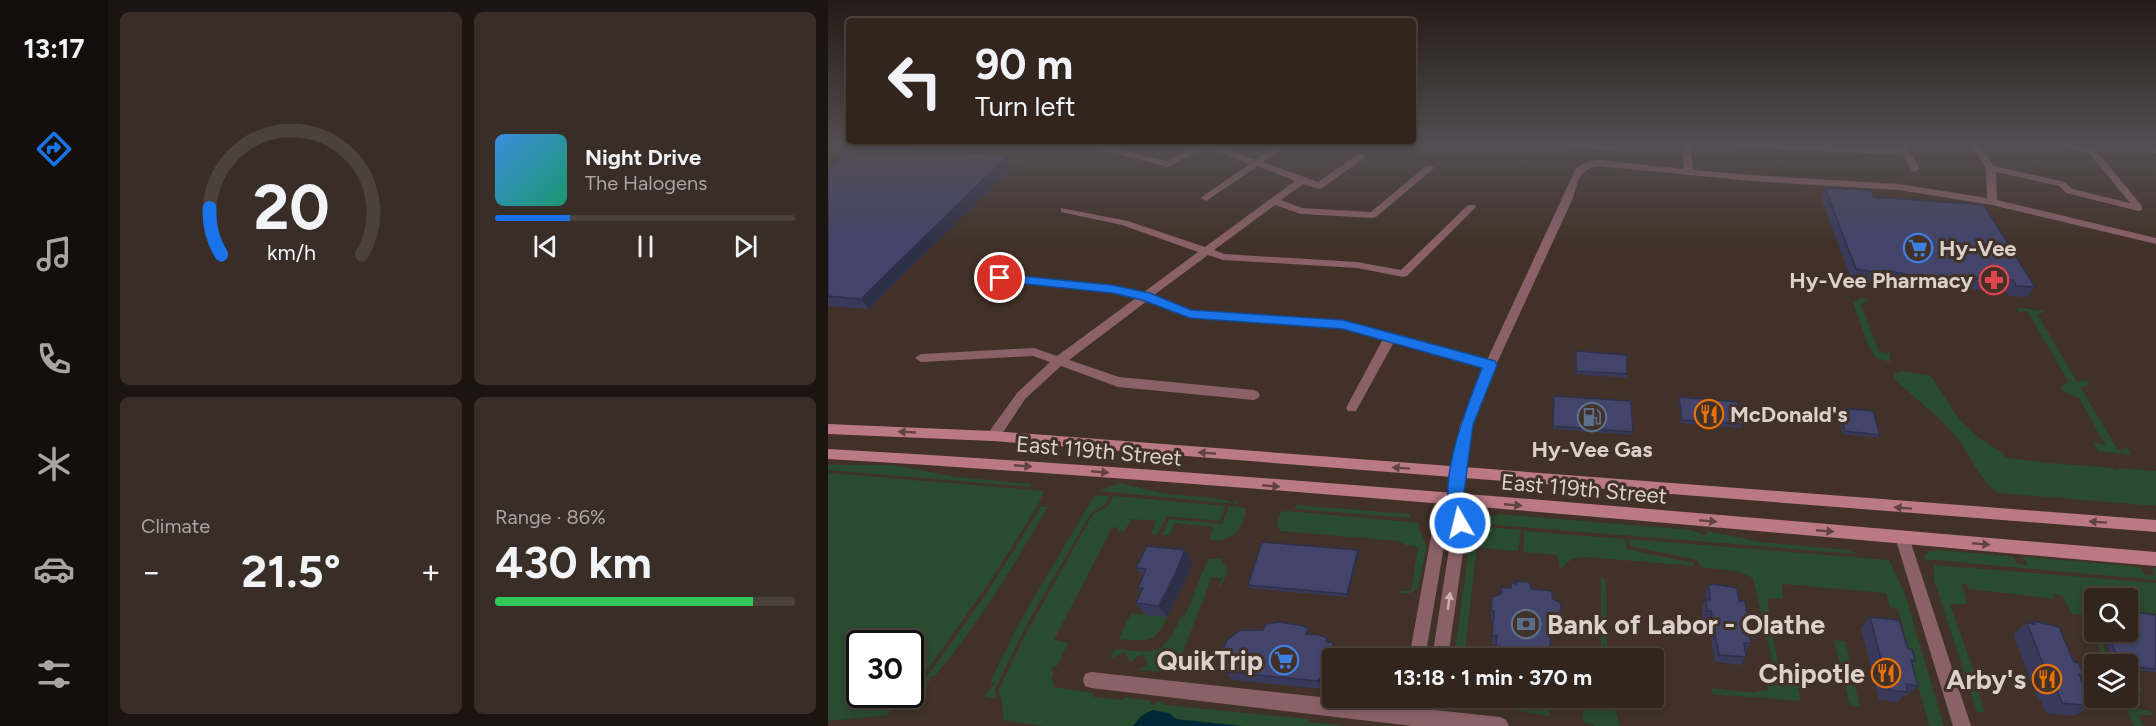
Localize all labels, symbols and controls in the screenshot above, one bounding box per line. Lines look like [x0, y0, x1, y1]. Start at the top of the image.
text: 13:17 [24, 32, 84, 65]
text: 90 m [975, 39, 1073, 90]
icon: left [876, 42, 954, 120]
text: Turn left [975, 90, 1075, 123]
icon: directions [33, 128, 75, 170]
text: Night Drive [585, 144, 701, 171]
text: 20 [253, 171, 329, 246]
text: The Halogens [585, 171, 707, 195]
icon: previous [529, 230, 562, 263]
icon: pause [629, 230, 662, 263]
icon: next [729, 230, 762, 263]
supermarket icon: Hy-Vee [1902, 232, 1934, 264]
icon: music [33, 233, 75, 275]
place label: Hy-Vee [1939, 235, 2017, 262]
text: km/h [267, 241, 315, 266]
pin [974, 252, 1025, 303]
icon: arrive [983, 261, 1016, 294]
pharmacy icon: Hy-Vee Pharmacy [1978, 264, 2010, 296]
place label: Hy-Vee Pharmacy [1789, 267, 1973, 294]
icon: phone [33, 338, 75, 380]
restaurant icon: McDonald's [1693, 398, 1725, 430]
fuel station icon: Hy-Vee Gas [1576, 401, 1608, 433]
place label: McDonald's [1730, 401, 1847, 428]
one-way arrow [898, 428, 917, 437]
street label: East 119th Street [1015, 430, 1183, 472]
place label: Hy-Vee Gas [1531, 436, 1653, 463]
icon: climate [33, 443, 75, 485]
one-way arrow [1197, 448, 1216, 457]
one-way arrow [1013, 461, 1032, 471]
one-way arrow [1392, 463, 1411, 473]
one-way arrow [1091, 467, 1110, 477]
street label: East 119th Street [1500, 468, 1668, 510]
one-way arrow [1261, 482, 1280, 491]
position arrow [1428, 491, 1492, 555]
one-way arrow [1504, 500, 1523, 509]
one-way arrow [1894, 503, 1913, 512]
text: Range · 86% [495, 505, 606, 529]
text: Climate [141, 514, 210, 538]
one-way arrow [1698, 516, 1717, 526]
one-way arrow [2088, 517, 2107, 527]
one-way arrow [1815, 526, 1834, 536]
text: 430 km [495, 535, 652, 589]
one-way arrow [1972, 539, 1991, 549]
text: 21.5° [241, 544, 341, 598]
icon: car [33, 548, 75, 590]
text: − [141, 552, 162, 591]
text: + [420, 552, 441, 591]
map controls [2084, 588, 2138, 708]
button: search [2084, 588, 2138, 642]
one-way arrow [1444, 591, 1453, 610]
bank icon: Bank of Labor - Olathe [1510, 608, 1542, 640]
place label: Bank of Labor - Olathe [1547, 608, 1825, 641]
speed limit sign: 30 [846, 630, 924, 708]
place label: QuikTrip [1156, 644, 1263, 677]
supermarket icon: QuikTrip [1268, 644, 1300, 676]
icon: filters [33, 653, 75, 695]
button: layers [2084, 654, 2138, 708]
place label: Chipotle [1759, 657, 1865, 690]
restaurant icon: Chipotle [1870, 657, 1902, 689]
place label: Arby's [1946, 663, 2026, 696]
restaurant icon: Arby's [2031, 663, 2063, 695]
text: 13:18 · 1 min · 370 m [1394, 664, 1592, 691]

